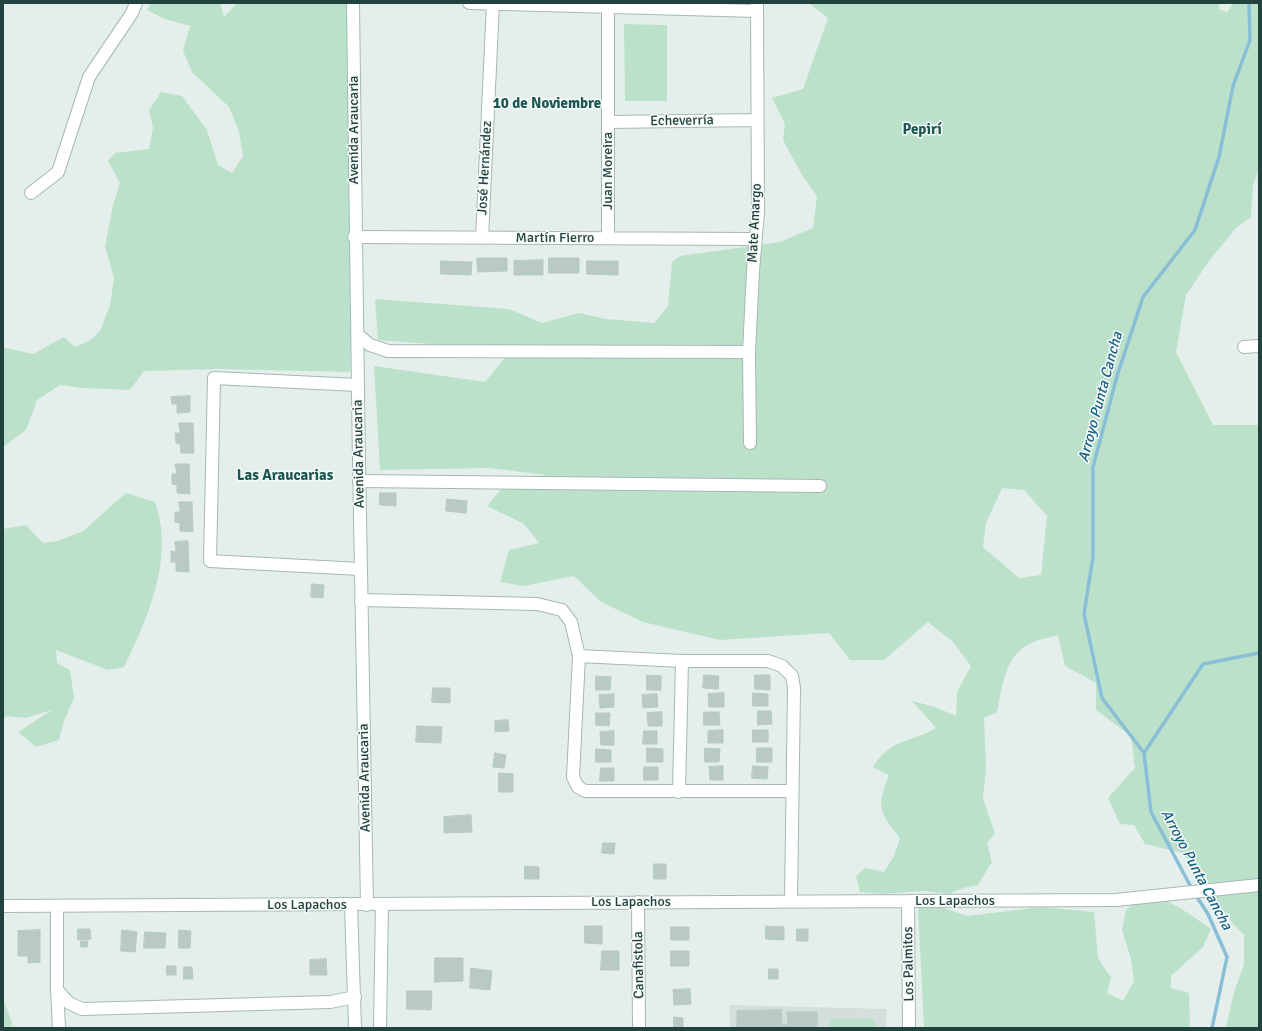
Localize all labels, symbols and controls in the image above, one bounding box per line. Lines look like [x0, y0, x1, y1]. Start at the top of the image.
street label: Avenida Araucaria [346, 76, 362, 184]
district label: 10 de Noviembre [493, 95, 601, 113]
street label: Echeverría [650, 112, 714, 130]
street label: José Hernández [474, 120, 496, 216]
district label: Pepirí [902, 121, 942, 139]
street label: Juan Moreira [600, 132, 616, 210]
street label: Mate Amargo [745, 183, 765, 263]
street label: Martín Fierro [516, 230, 594, 246]
water label: Arroyo Punta Cancha [1075, 330, 1127, 464]
street label: Avenida Araucaria [350, 399, 368, 509]
district label: Las Araucarias [237, 467, 333, 485]
street label: Avenida Araucaria [356, 723, 374, 833]
water label: Arroyo Punta Cancha [1157, 807, 1235, 933]
street label: Los Lapachos [915, 893, 995, 909]
street label: Los Lapachos [591, 894, 671, 910]
street label: Los Lapachos [267, 897, 347, 913]
street label: Los Palmitos [900, 926, 918, 1002]
street label: Canafistola [630, 931, 648, 999]

